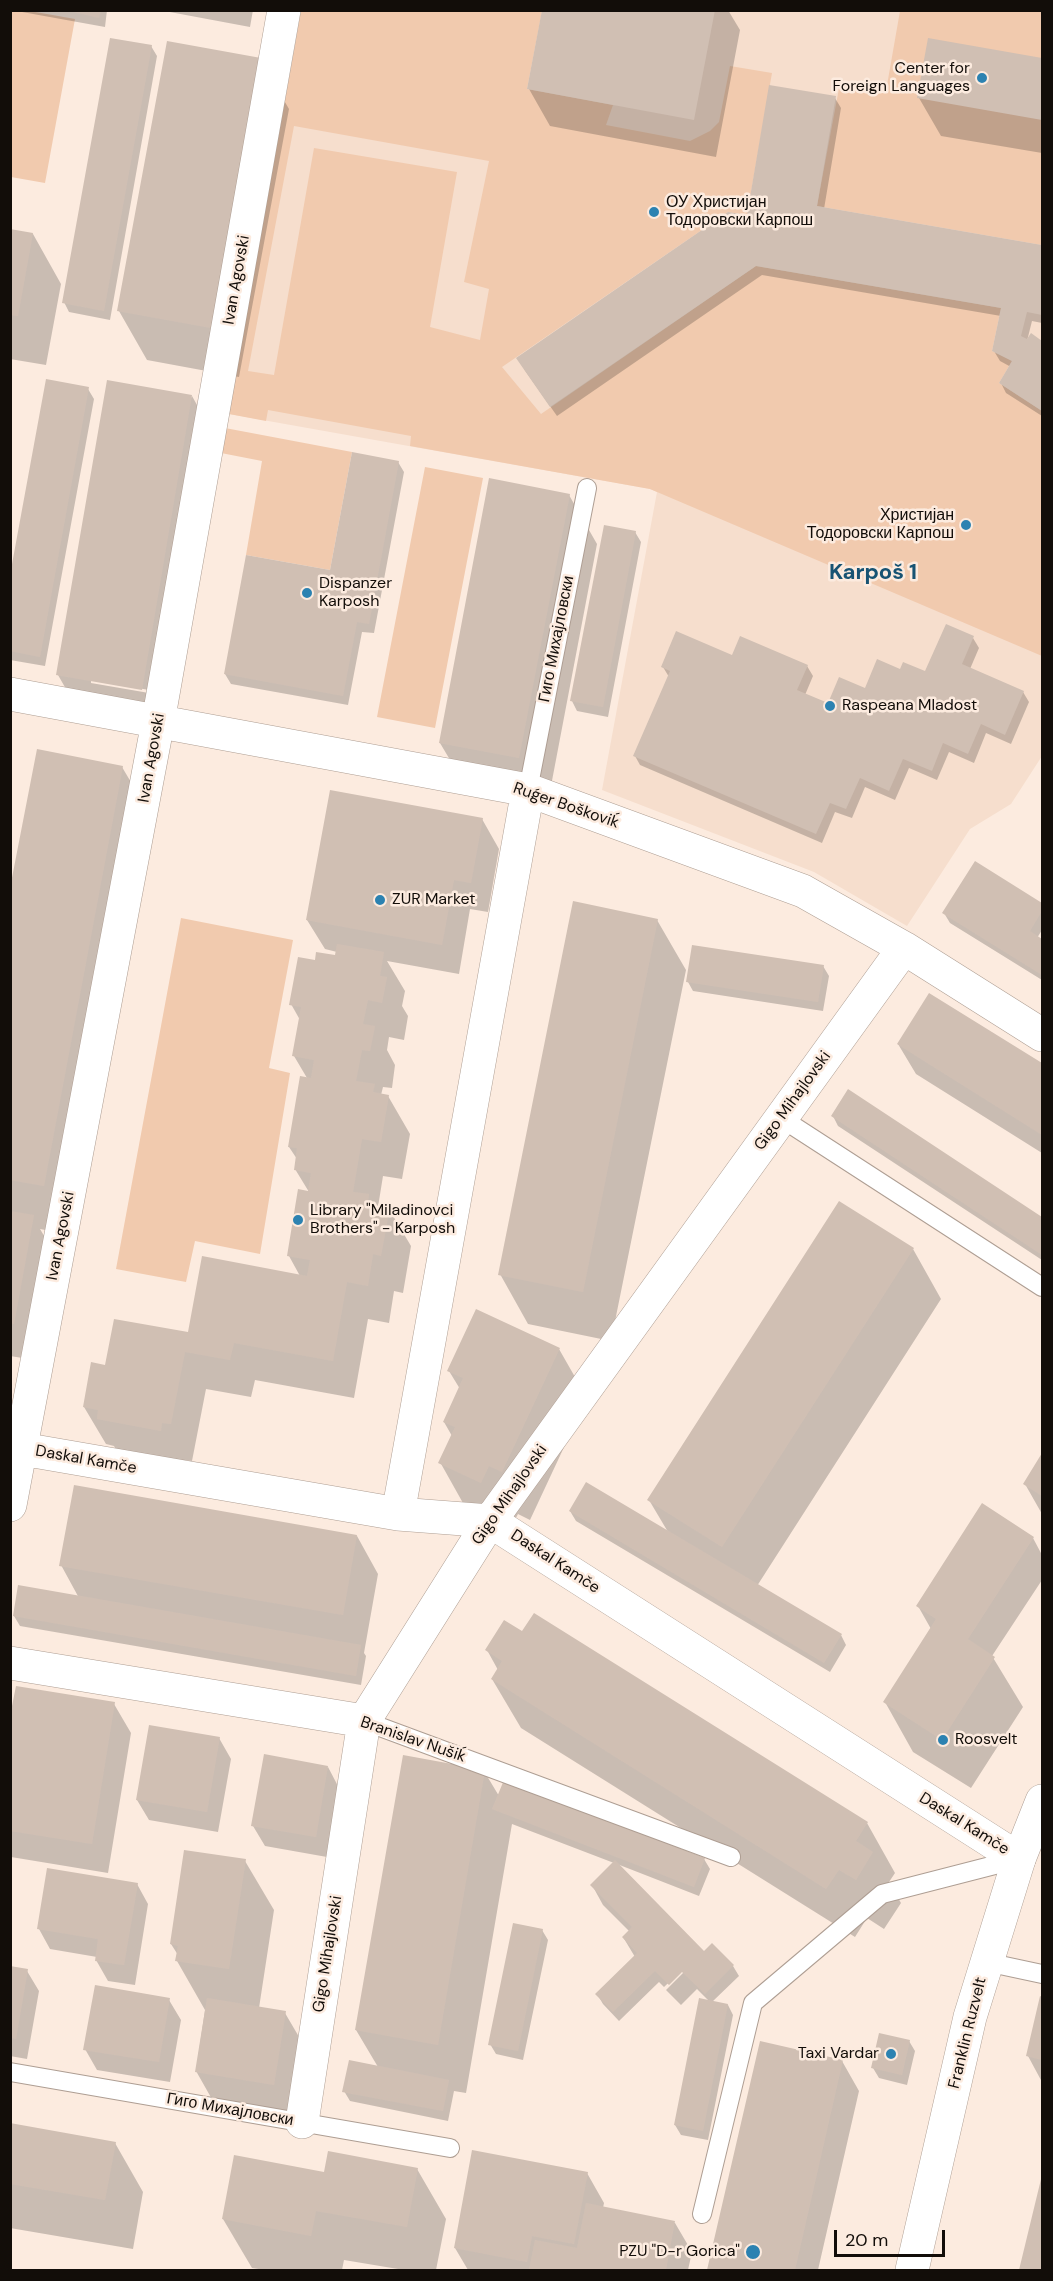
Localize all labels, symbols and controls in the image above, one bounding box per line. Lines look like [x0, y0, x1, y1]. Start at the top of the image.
place label: Center for Foreign Languages [833, 59, 970, 97]
marker: Center for Foreign Languages [975, 71, 989, 85]
place label: ОУ Христијан Тодоровски Карпош [666, 193, 813, 231]
marker: ОУ Христијан Тодоровски Карпош [647, 205, 661, 219]
street label: Ivan Agovski [220, 234, 254, 326]
place label: Христијан Тодоровски Карпош [807, 506, 954, 544]
marker: Христијан Тодоровски Карпош [959, 518, 973, 532]
district label: Karpoš 1 [829, 560, 917, 586]
place label: Dispanzer Karposh [319, 574, 392, 612]
street label: Гиго Михајловски [535, 574, 579, 704]
marker: Dispanzer Karposh [300, 586, 314, 600]
place label: Raspeana Mladost [842, 696, 977, 716]
marker: Raspeana Mladost [823, 699, 837, 713]
street label: Ivan Agovski [135, 712, 169, 804]
street label: Ruǵer Boškoviḱ [511, 779, 621, 833]
place label: ZUR Market [392, 890, 476, 910]
marker: ZUR Market [373, 893, 387, 907]
street label: Gigo Mihajlovski [751, 1048, 835, 1154]
street label: Ivan Agovski [43, 1190, 79, 1282]
place label: Library "Miladinovci Brothers" - Karposh [310, 1201, 455, 1239]
marker: Library "Miladinovci Brothers" - Karposh [291, 1213, 305, 1227]
street label: Gigo Mihajlovski [468, 1441, 552, 1549]
street label: Daskal Kamče [34, 1442, 138, 1478]
street label: Daskal Kamče [507, 1526, 603, 1598]
street label: Branislav Nušiḱ [358, 1713, 468, 1767]
place label: Roosvelt [955, 1730, 1018, 1750]
marker: Roosvelt [936, 1733, 950, 1747]
street label: Daskal Kamče [915, 1789, 1013, 1859]
street label: Gigo Mihajlovski [309, 1894, 347, 2014]
street label: Franklin Ruzvelt [945, 1975, 991, 2091]
place label: Taxi Vardar [798, 2044, 879, 2064]
marker: Taxi Vardar [884, 2047, 898, 2061]
street label: Гиго Михајловски [165, 2089, 295, 2131]
scale bar [837, 2218, 948, 2256]
text: 20 m [845, 2228, 888, 2252]
place label: PZU "D-r Gorica" [619, 2242, 740, 2262]
marker: PZU "D-r Gorica" [744, 2243, 762, 2261]

